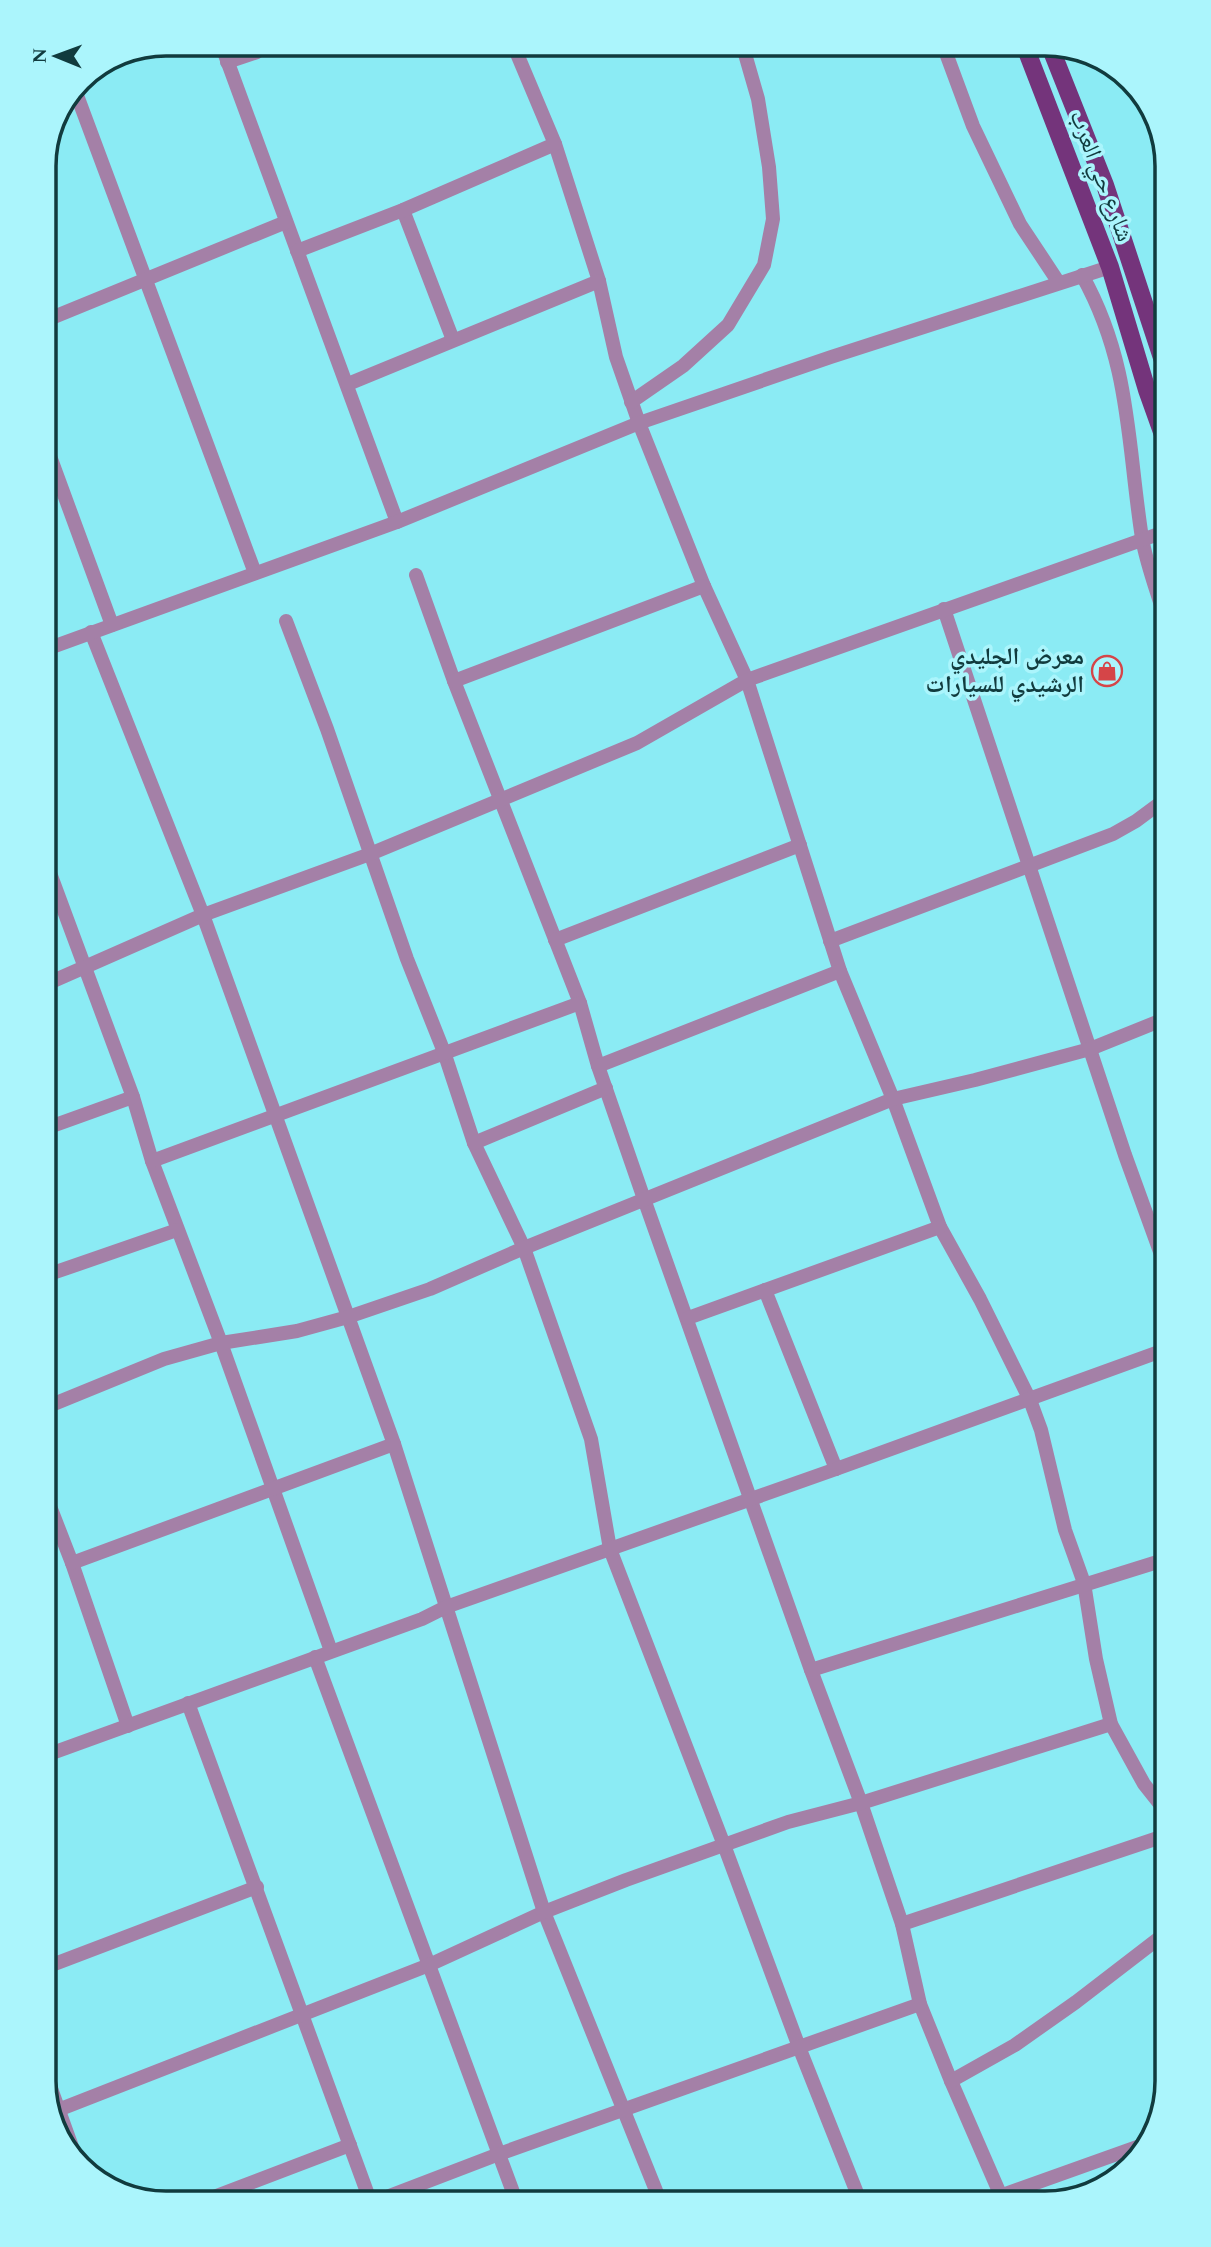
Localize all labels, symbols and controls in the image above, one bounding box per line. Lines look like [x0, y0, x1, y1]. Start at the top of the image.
north arrow [21, 21, 91, 91]
text: N [26, 48, 55, 64]
street label: شارع حي العرب [1059, 105, 1143, 247]
place label: معرض الجليدي الرشيدي للسيارات [926, 639, 1084, 703]
shop icon: معرض الجليدي الرشيدي للسيارات [1090, 654, 1124, 688]

